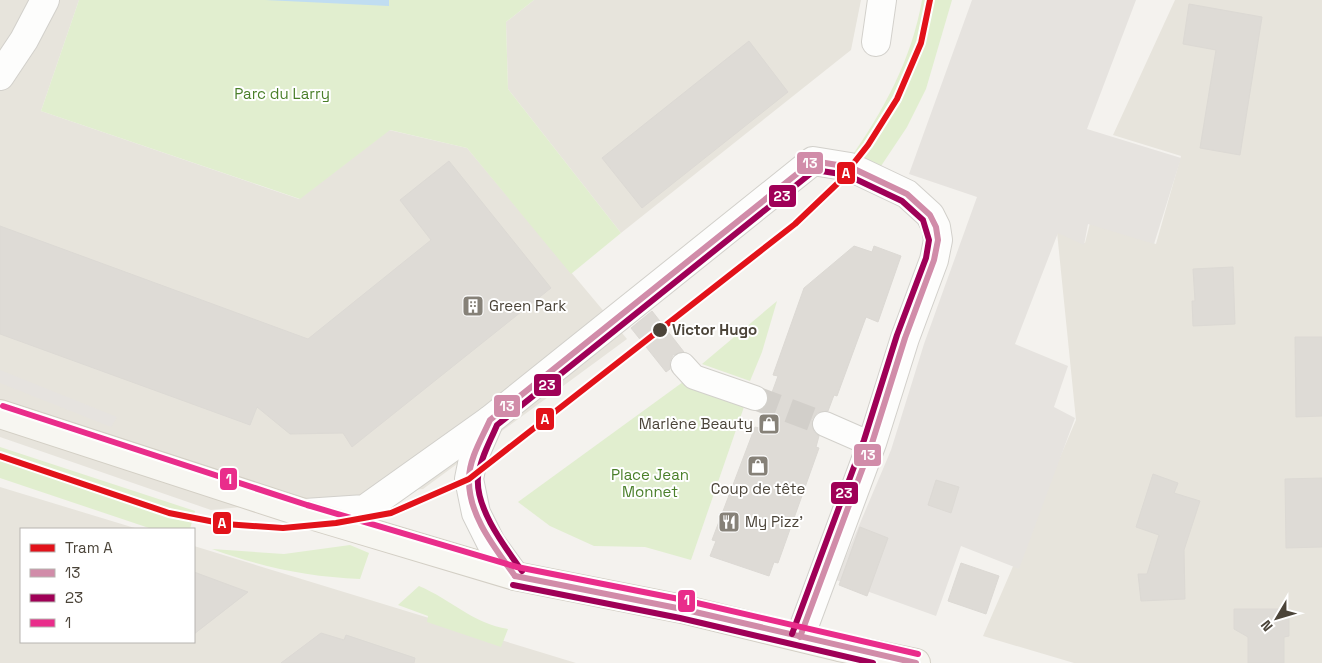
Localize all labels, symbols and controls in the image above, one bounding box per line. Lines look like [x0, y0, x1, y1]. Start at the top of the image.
park label: Parc du Larry [234, 84, 330, 103]
line badge: 13 [796, 151, 824, 175]
text: 13 [803, 154, 817, 172]
line badge: A [836, 161, 856, 185]
text: A [842, 164, 851, 182]
line badge: 23 [768, 184, 797, 208]
text: 23 [774, 187, 790, 205]
building icon: Green Park [461, 294, 485, 318]
place label: Green Park [489, 296, 566, 315]
place label: Victor Hugo [672, 320, 757, 339]
marker: Victor Hugo [651, 321, 669, 339]
line badge: 23 [533, 373, 562, 397]
text: 23 [539, 376, 555, 394]
line badge: 13 [493, 394, 521, 418]
text: 13 [500, 397, 514, 415]
line badge: A [535, 407, 555, 431]
text: A [541, 410, 550, 428]
shop icon: Marlène Beauty [757, 412, 781, 436]
place label: Marlène Beauty [639, 414, 753, 433]
line badge: 13 [853, 443, 882, 467]
text: 13 [861, 446, 875, 464]
shop icon: Coup de tête [746, 454, 770, 478]
park label: Place Jean Monnet [611, 465, 689, 501]
line badge: 1 [219, 467, 238, 491]
text: 1 [226, 470, 232, 488]
place label: Coup de tête [711, 479, 805, 498]
line badge: 23 [830, 481, 859, 505]
text: 23 [836, 484, 852, 502]
restaurant icon: My Pizz' [717, 510, 741, 534]
line badge: A [212, 511, 232, 535]
place label: My Pizz' [745, 512, 803, 531]
text: A [218, 514, 227, 532]
legend [20, 528, 195, 643]
text: Tram A [65, 538, 113, 557]
text: 13 [65, 563, 80, 582]
text: 23 [65, 588, 83, 607]
line badge: 1 [677, 589, 696, 613]
text: 1 [684, 591, 690, 609]
north arrow [1252, 593, 1302, 643]
text: 1 [65, 613, 71, 632]
text: N [1257, 617, 1277, 635]

